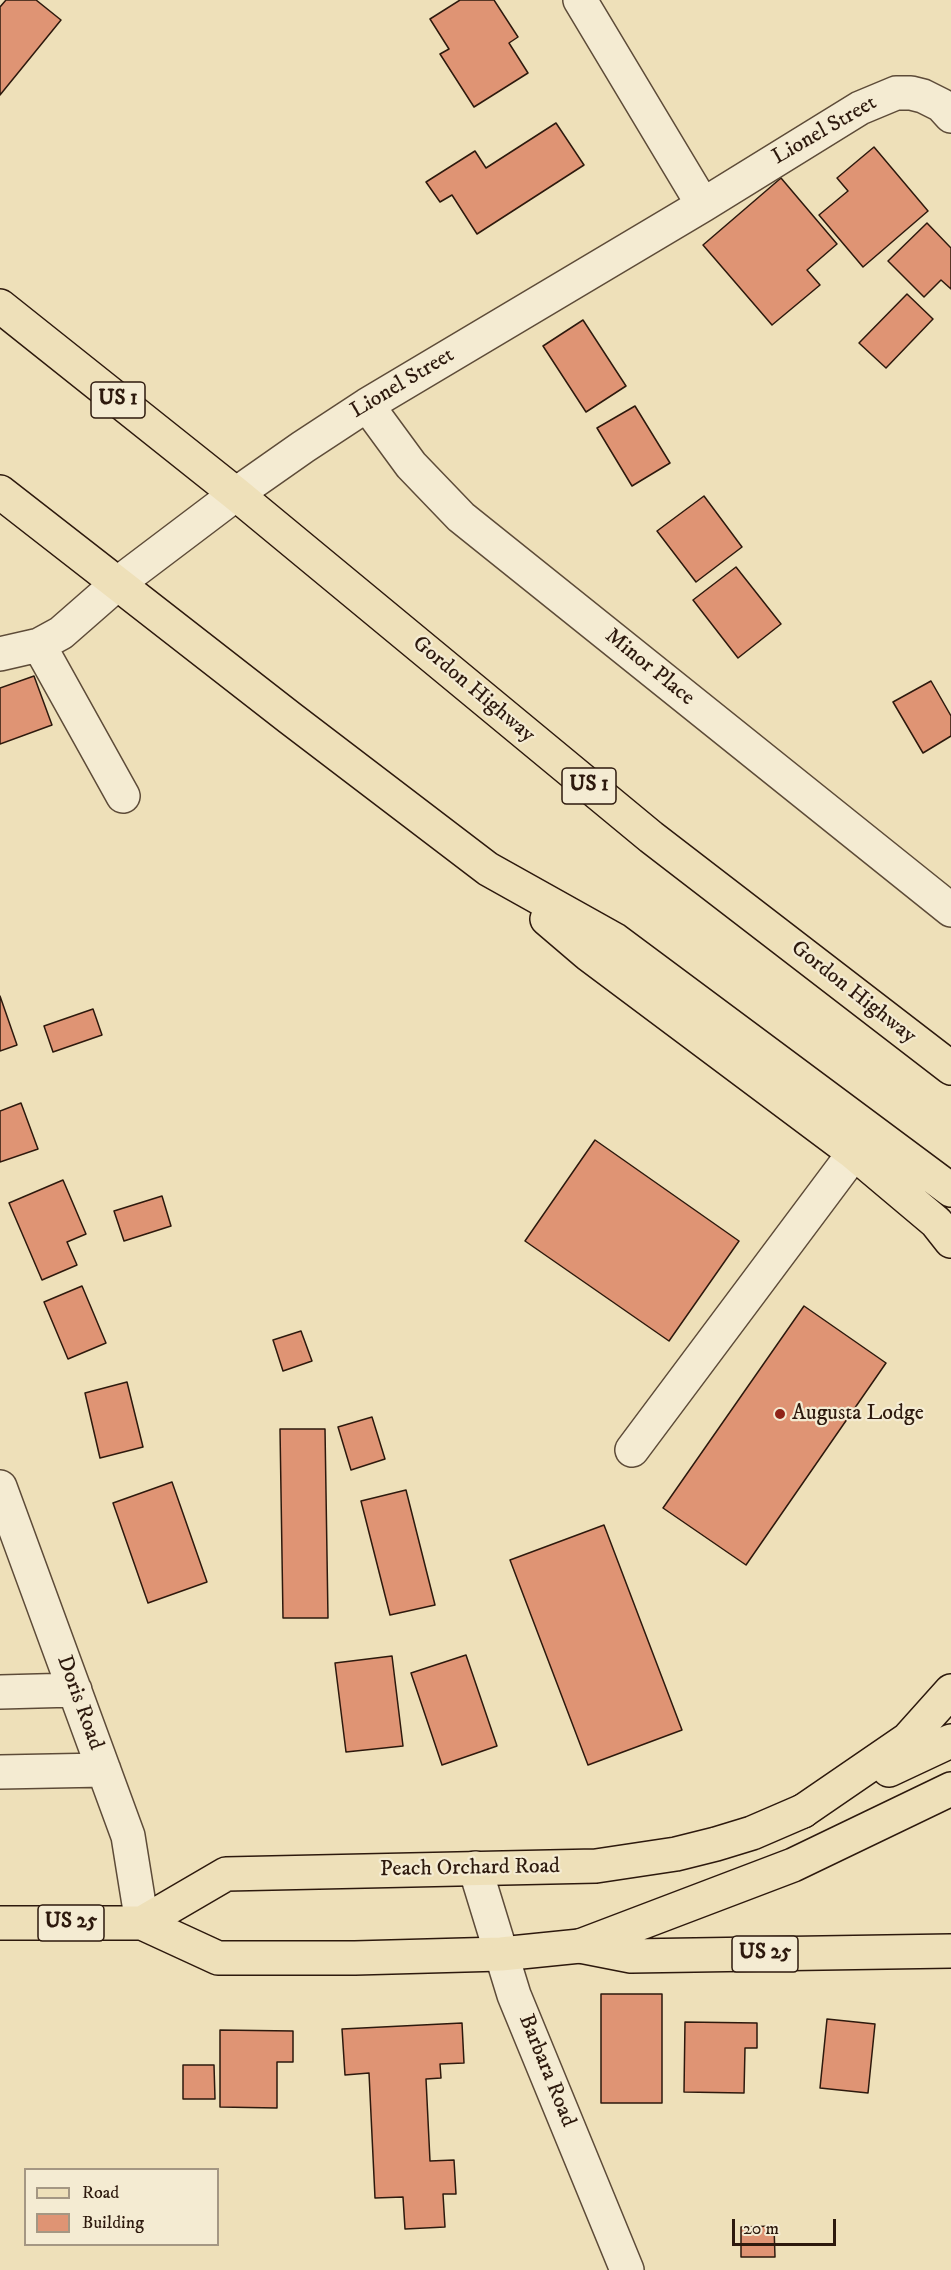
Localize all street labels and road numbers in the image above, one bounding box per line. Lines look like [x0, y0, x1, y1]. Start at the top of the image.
street label: Lionel Street [768, 91, 882, 171]
street label: Lionel Street [346, 343, 460, 425]
road number: US 1 [91, 382, 145, 418]
street label: Minor Place [599, 624, 699, 712]
street label: Gordon Highway [406, 631, 540, 749]
road number: US 1 [562, 768, 616, 804]
street label: Gordon Highway [785, 936, 921, 1050]
street label: Doris Road [50, 1652, 108, 1754]
street label: Peach Orchard Road [380, 1854, 560, 1884]
road number: US 25 [38, 1905, 104, 1941]
road number: US 25 [732, 1936, 798, 1972]
street label: Barbara Road [511, 2011, 581, 2131]

